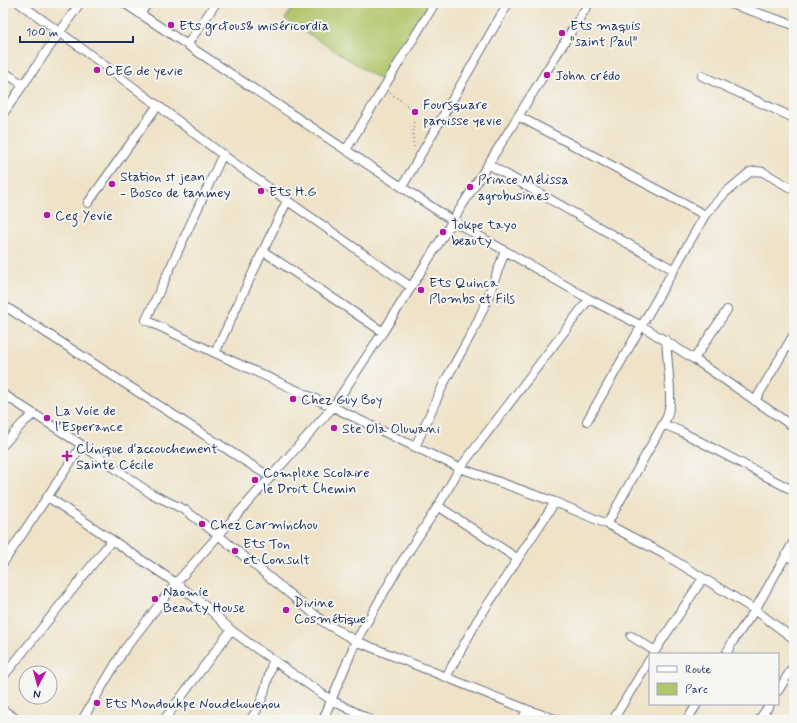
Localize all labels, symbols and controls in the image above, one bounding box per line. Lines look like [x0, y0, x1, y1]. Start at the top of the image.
place label: Ets grctous& miséricordia [179, 17, 329, 36]
place label: Ets maquis "saint Paul" [570, 17, 640, 51]
scale bar [20, 18, 133, 44]
marker: Ets grctous& miséricordia [166, 20, 176, 30]
text: 100 m [26, 25, 58, 41]
marker: Ets maquis "saint Paul" [557, 28, 567, 38]
place label: CEG de yevie [105, 62, 183, 80]
marker: CEG de yevie [92, 65, 102, 75]
place label: John crédo [555, 67, 620, 85]
marker: John crédo [542, 70, 552, 80]
place label: Foursquare paroisse yevie [423, 96, 502, 130]
marker: Foursquare paroisse yevie [410, 107, 420, 117]
place label: Station st jean - Bosco de tanmey [120, 168, 231, 202]
place label: Prince Mélissa agrobusines [478, 171, 569, 205]
marker: Station st jean - Bosco de tanmey [107, 179, 117, 189]
marker: Prince Mélissa agrobusines [465, 182, 475, 192]
place label: Ets H.G [269, 183, 316, 201]
marker: Ets H.G [256, 186, 266, 196]
place label: Ceg Yevie [55, 207, 113, 227]
marker: Ceg Yevie [42, 210, 52, 220]
place label: Tokpe tayo beauty [451, 216, 517, 250]
marker: Tokpe tayo beauty [438, 227, 448, 237]
place label: Ets Quinca Plombs et Fils [429, 274, 516, 308]
marker: Ets Quinca Plombs et Fils [416, 285, 426, 295]
place label: Chez Guy Boy [301, 391, 382, 409]
marker: Chez Guy Boy [288, 394, 298, 404]
place label: La Voie de l'Esperance [55, 402, 123, 436]
marker: La Voie de l'Esperance [42, 413, 52, 423]
place label: Ste Ola Oluwani [342, 420, 440, 438]
marker: Ste Ola Oluwani [329, 423, 339, 433]
place label: Clinique d'accouchement Sainte Cécile [76, 440, 218, 474]
marker: Clinique d'accouchement Sainte Cécile [61, 450, 73, 462]
place label: Complexe Scolaire le Droit Chemin [263, 464, 370, 498]
marker: Complexe Scolaire le Droit Chemin [250, 475, 260, 485]
place label: Chez Carminchou [210, 516, 318, 534]
marker: Chez Carminchou [197, 519, 207, 529]
place label: Ets Ton et Consult [243, 535, 310, 569]
marker: Ets Ton et Consult [230, 546, 240, 556]
place label: Naomie Beauty House [163, 583, 246, 617]
marker: Naomie Beauty House [150, 594, 160, 604]
place label: Divine Cosmétique [294, 594, 366, 628]
marker: Divine Cosmétique [281, 605, 291, 615]
legend [649, 653, 779, 705]
text: Route [685, 662, 711, 678]
north arrow [18, 665, 58, 705]
text: Parc [685, 682, 708, 698]
text: N [33, 687, 41, 701]
place label: Ets Mondoukpe Noudehouenou [105, 695, 280, 713]
marker: Ets Mondoukpe Noudehouenou [92, 698, 102, 708]

